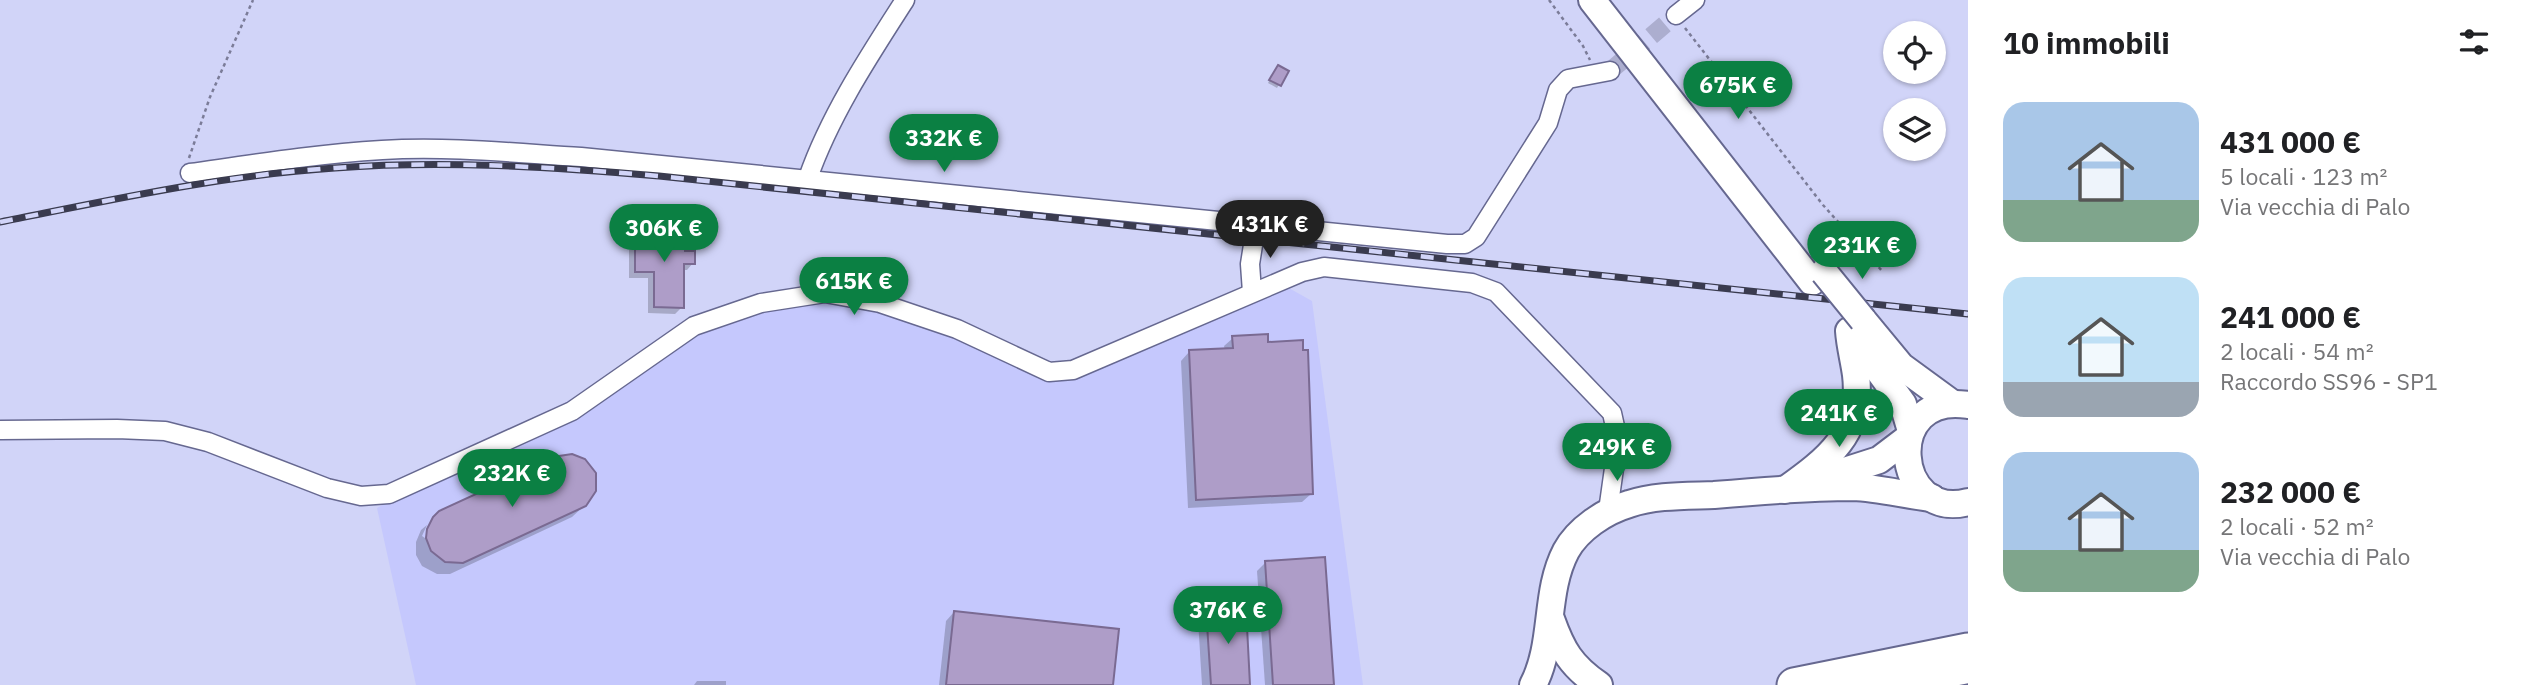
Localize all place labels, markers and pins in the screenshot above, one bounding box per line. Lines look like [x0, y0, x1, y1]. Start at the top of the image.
pin: 675K € [1681, 61, 1795, 121]
pin: 332K € [887, 114, 1001, 174]
pin: 431K € [1213, 201, 1327, 260]
pin: 306K € [607, 204, 721, 264]
pin: 231K € [1805, 222, 1919, 281]
pin: 615K € [797, 258, 911, 317]
pin: 241K € [1782, 390, 1896, 449]
pin: 249K € [1560, 424, 1674, 483]
pin: 232K € [455, 449, 569, 509]
pin: 376K € [1171, 586, 1285, 646]

